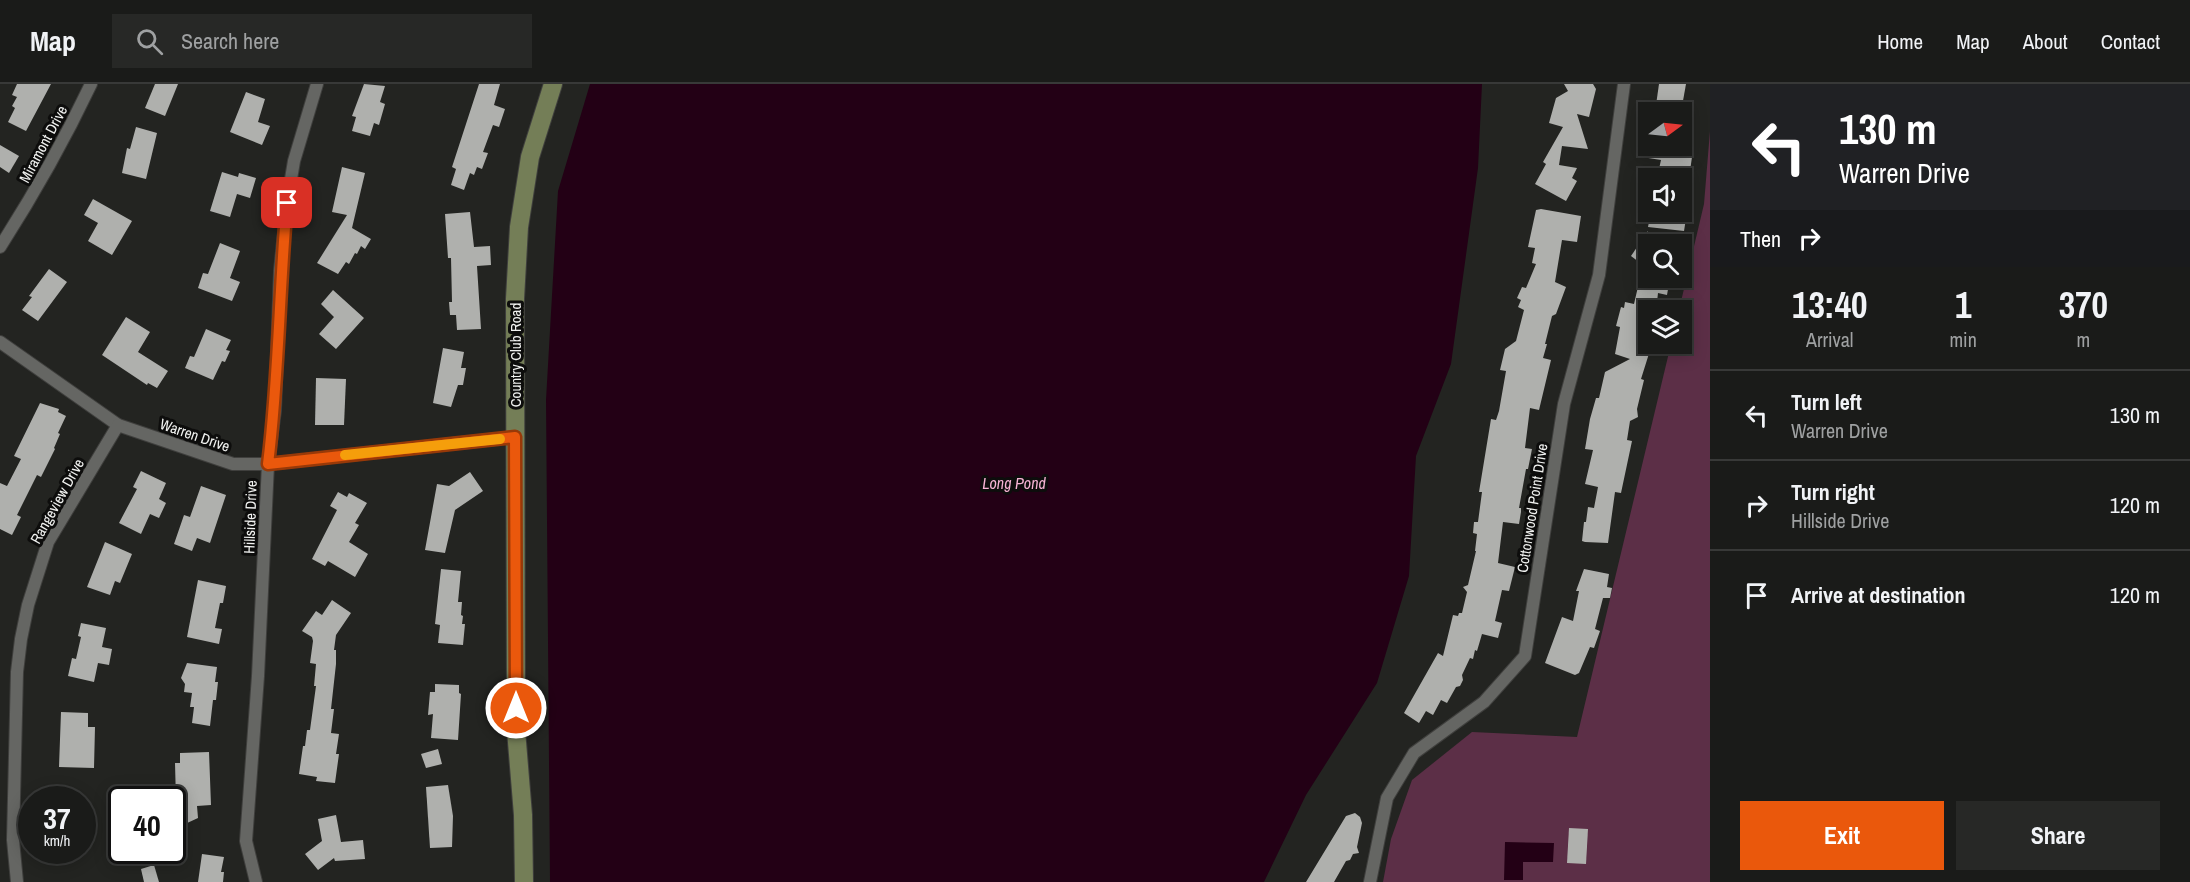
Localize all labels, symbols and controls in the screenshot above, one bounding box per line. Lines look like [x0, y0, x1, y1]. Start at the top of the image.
search box [112, 14, 532, 68]
text: Map [30, 22, 76, 60]
icon: search [133, 25, 166, 58]
text: Search here [181, 26, 279, 56]
text: Home [1877, 27, 1923, 56]
text: Map [1956, 27, 1990, 56]
text: About [2023, 27, 2068, 56]
text: Contact [2101, 27, 2160, 56]
text: 130 m [1839, 101, 1937, 157]
street label: Miramont Drive [14, 102, 72, 186]
north arrow [1638, 102, 1692, 156]
map controls [1638, 102, 1692, 354]
icon: left [1740, 108, 1818, 186]
text: Warren Drive [1839, 155, 1970, 191]
button: sound [1638, 168, 1692, 222]
pin [261, 177, 312, 228]
icon: arrive [270, 186, 303, 219]
icon: right [1793, 222, 1826, 255]
text: Then [1740, 224, 1781, 254]
button: search [1638, 234, 1692, 288]
text: 13:40 [1792, 281, 1867, 329]
text: 1 [1955, 281, 1971, 329]
text: 370 [2059, 281, 2108, 329]
button: layers [1638, 300, 1692, 354]
street label: Country Club Road [505, 303, 526, 407]
text: Arrival [1806, 326, 1853, 353]
text: min [1949, 326, 1977, 353]
text: m [2077, 326, 2090, 353]
text: Turn left [1791, 387, 1862, 417]
icon: left [1740, 399, 1773, 432]
text: 130 m [2110, 400, 2160, 430]
street label: Warren Drive [157, 413, 233, 457]
text: Warren Drive [1791, 417, 1888, 444]
street label: Cottonwood Point Drive [1511, 442, 1553, 574]
street label: Rangeview Drive [25, 455, 89, 547]
water label: Long Pond [982, 472, 1046, 494]
text: Turn right [1791, 477, 1875, 507]
street label: Hillside Drive [238, 480, 262, 554]
icon: right [1740, 489, 1773, 522]
text: 120 m [2110, 490, 2160, 520]
text: Hillside Drive [1791, 507, 1889, 534]
icon: arrive [1740, 579, 1773, 612]
text: Arrive at destination [1791, 580, 1965, 610]
text: 120 m [2110, 580, 2160, 610]
position arrow [484, 676, 548, 740]
speed limit sign: 40 [108, 786, 186, 864]
text: 37 [43, 798, 71, 838]
button: Exit [1740, 801, 1944, 870]
button: Share [1956, 801, 2160, 870]
text: km/h [44, 830, 70, 851]

